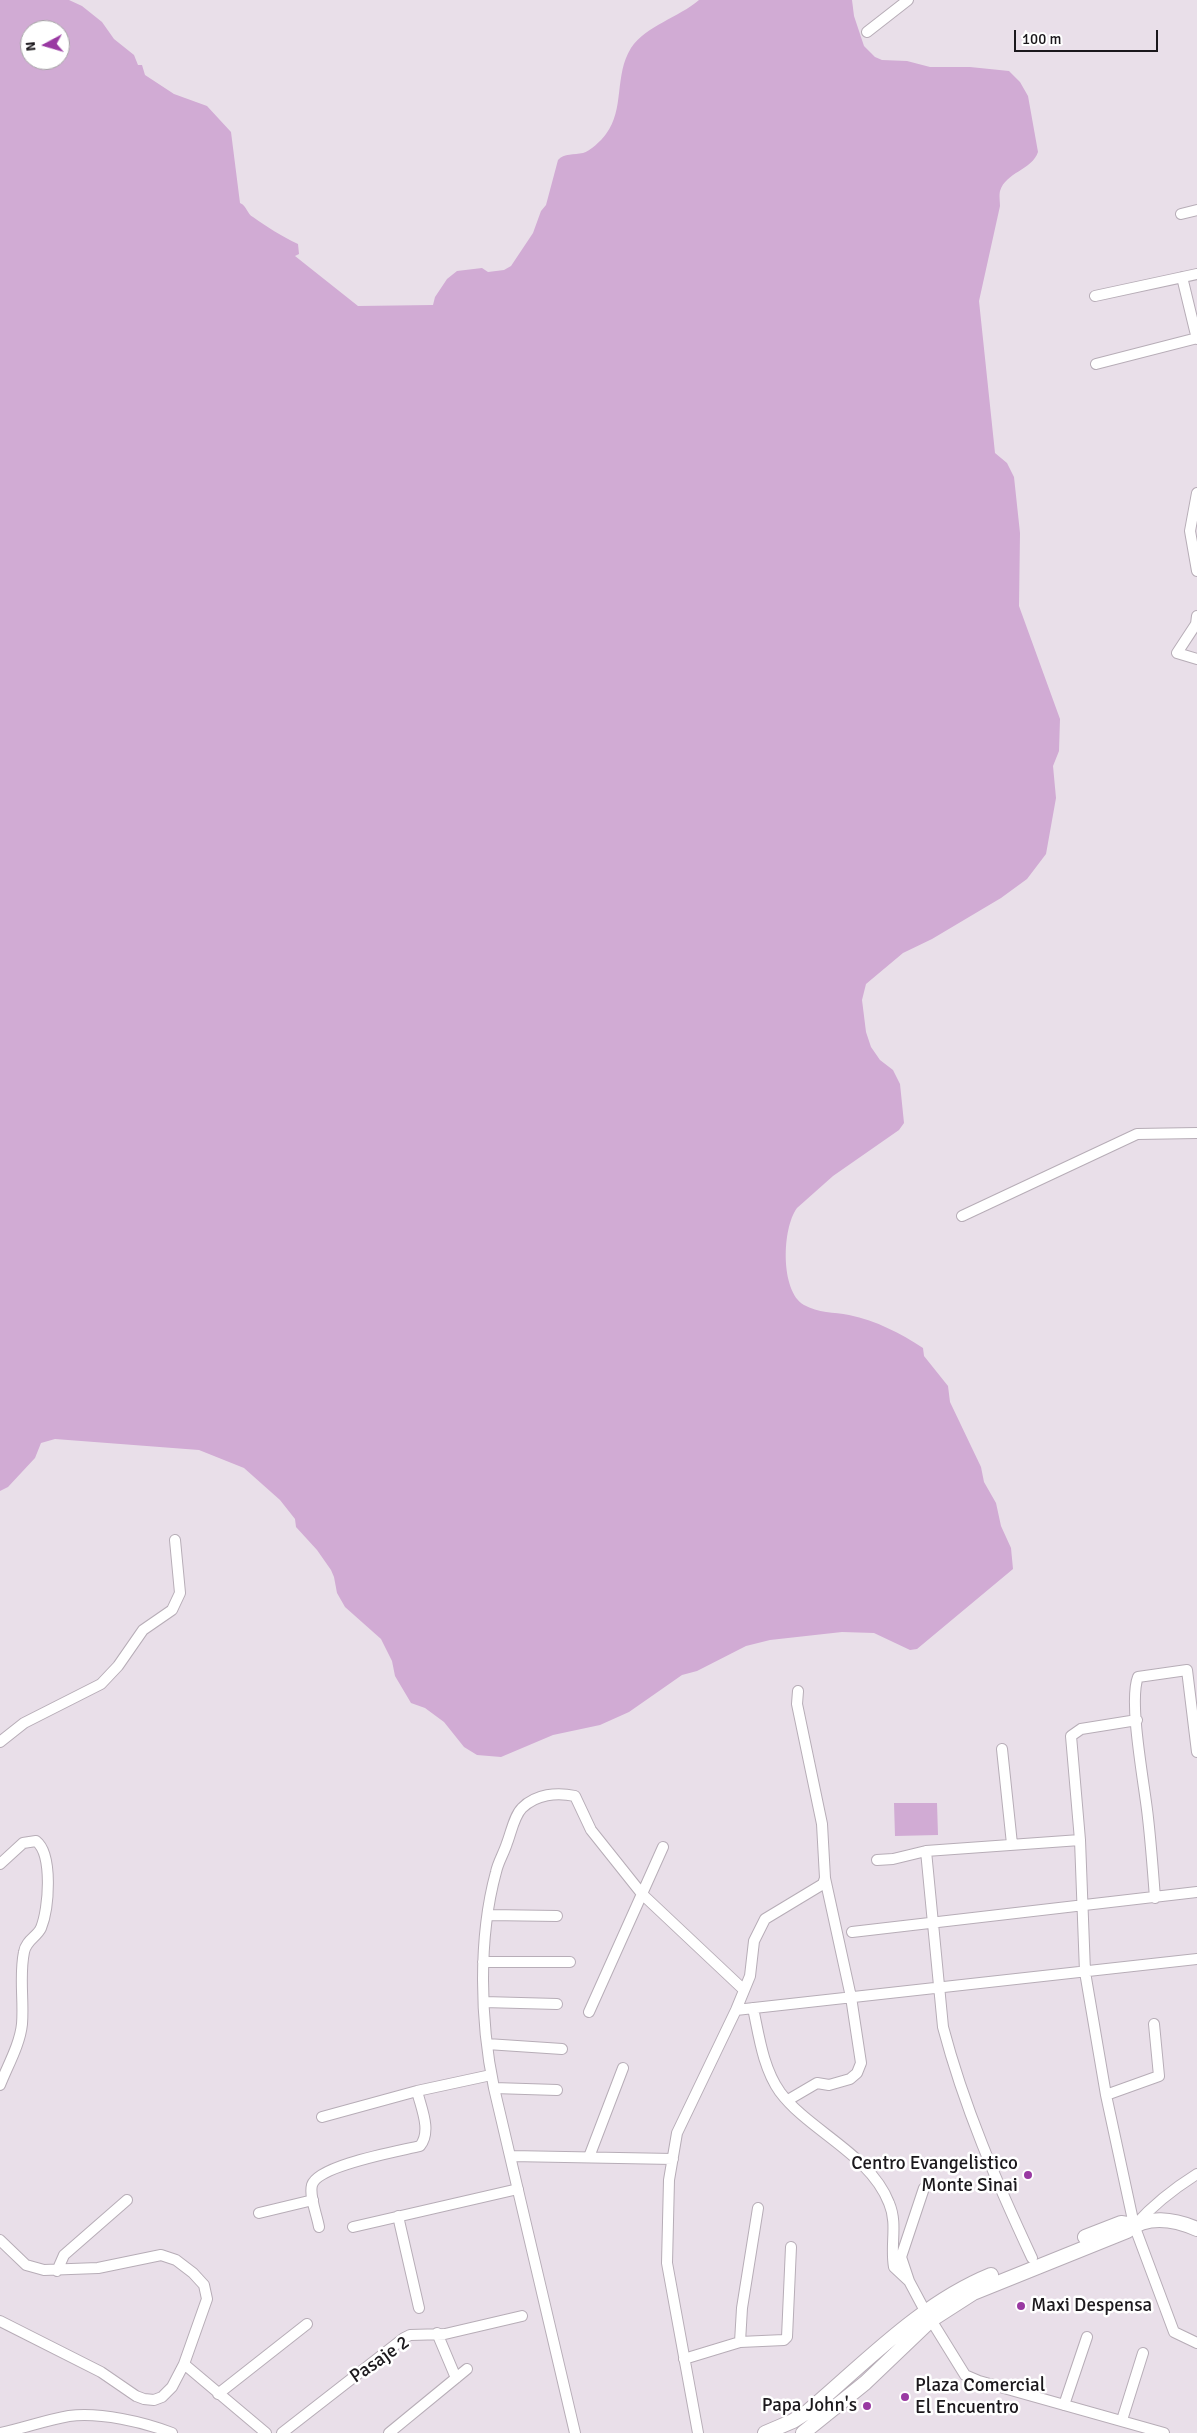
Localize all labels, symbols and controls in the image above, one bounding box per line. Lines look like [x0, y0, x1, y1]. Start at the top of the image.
north arrow [20, 20, 70, 70]
scale bar [1017, 20, 1161, 52]
text: 100 m [1022, 30, 1062, 48]
text: N [22, 41, 40, 52]
place label: Centro Evangelistico Monte Sinai [851, 2153, 1018, 2197]
marker: Centro Evangelistico Monte Sinai [1022, 2169, 1034, 2181]
place label: Maxi Despensa [1031, 2295, 1152, 2317]
marker: Maxi Despensa [1015, 2300, 1027, 2312]
street label: Pasaje 2 [346, 2331, 414, 2389]
place label: Plaza Comercial El Encuentro [915, 2375, 1045, 2419]
marker: Plaza Comercial El Encuentro [899, 2391, 911, 2403]
place label: Papa John's [762, 2395, 857, 2417]
marker: Papa John's [861, 2400, 873, 2412]

